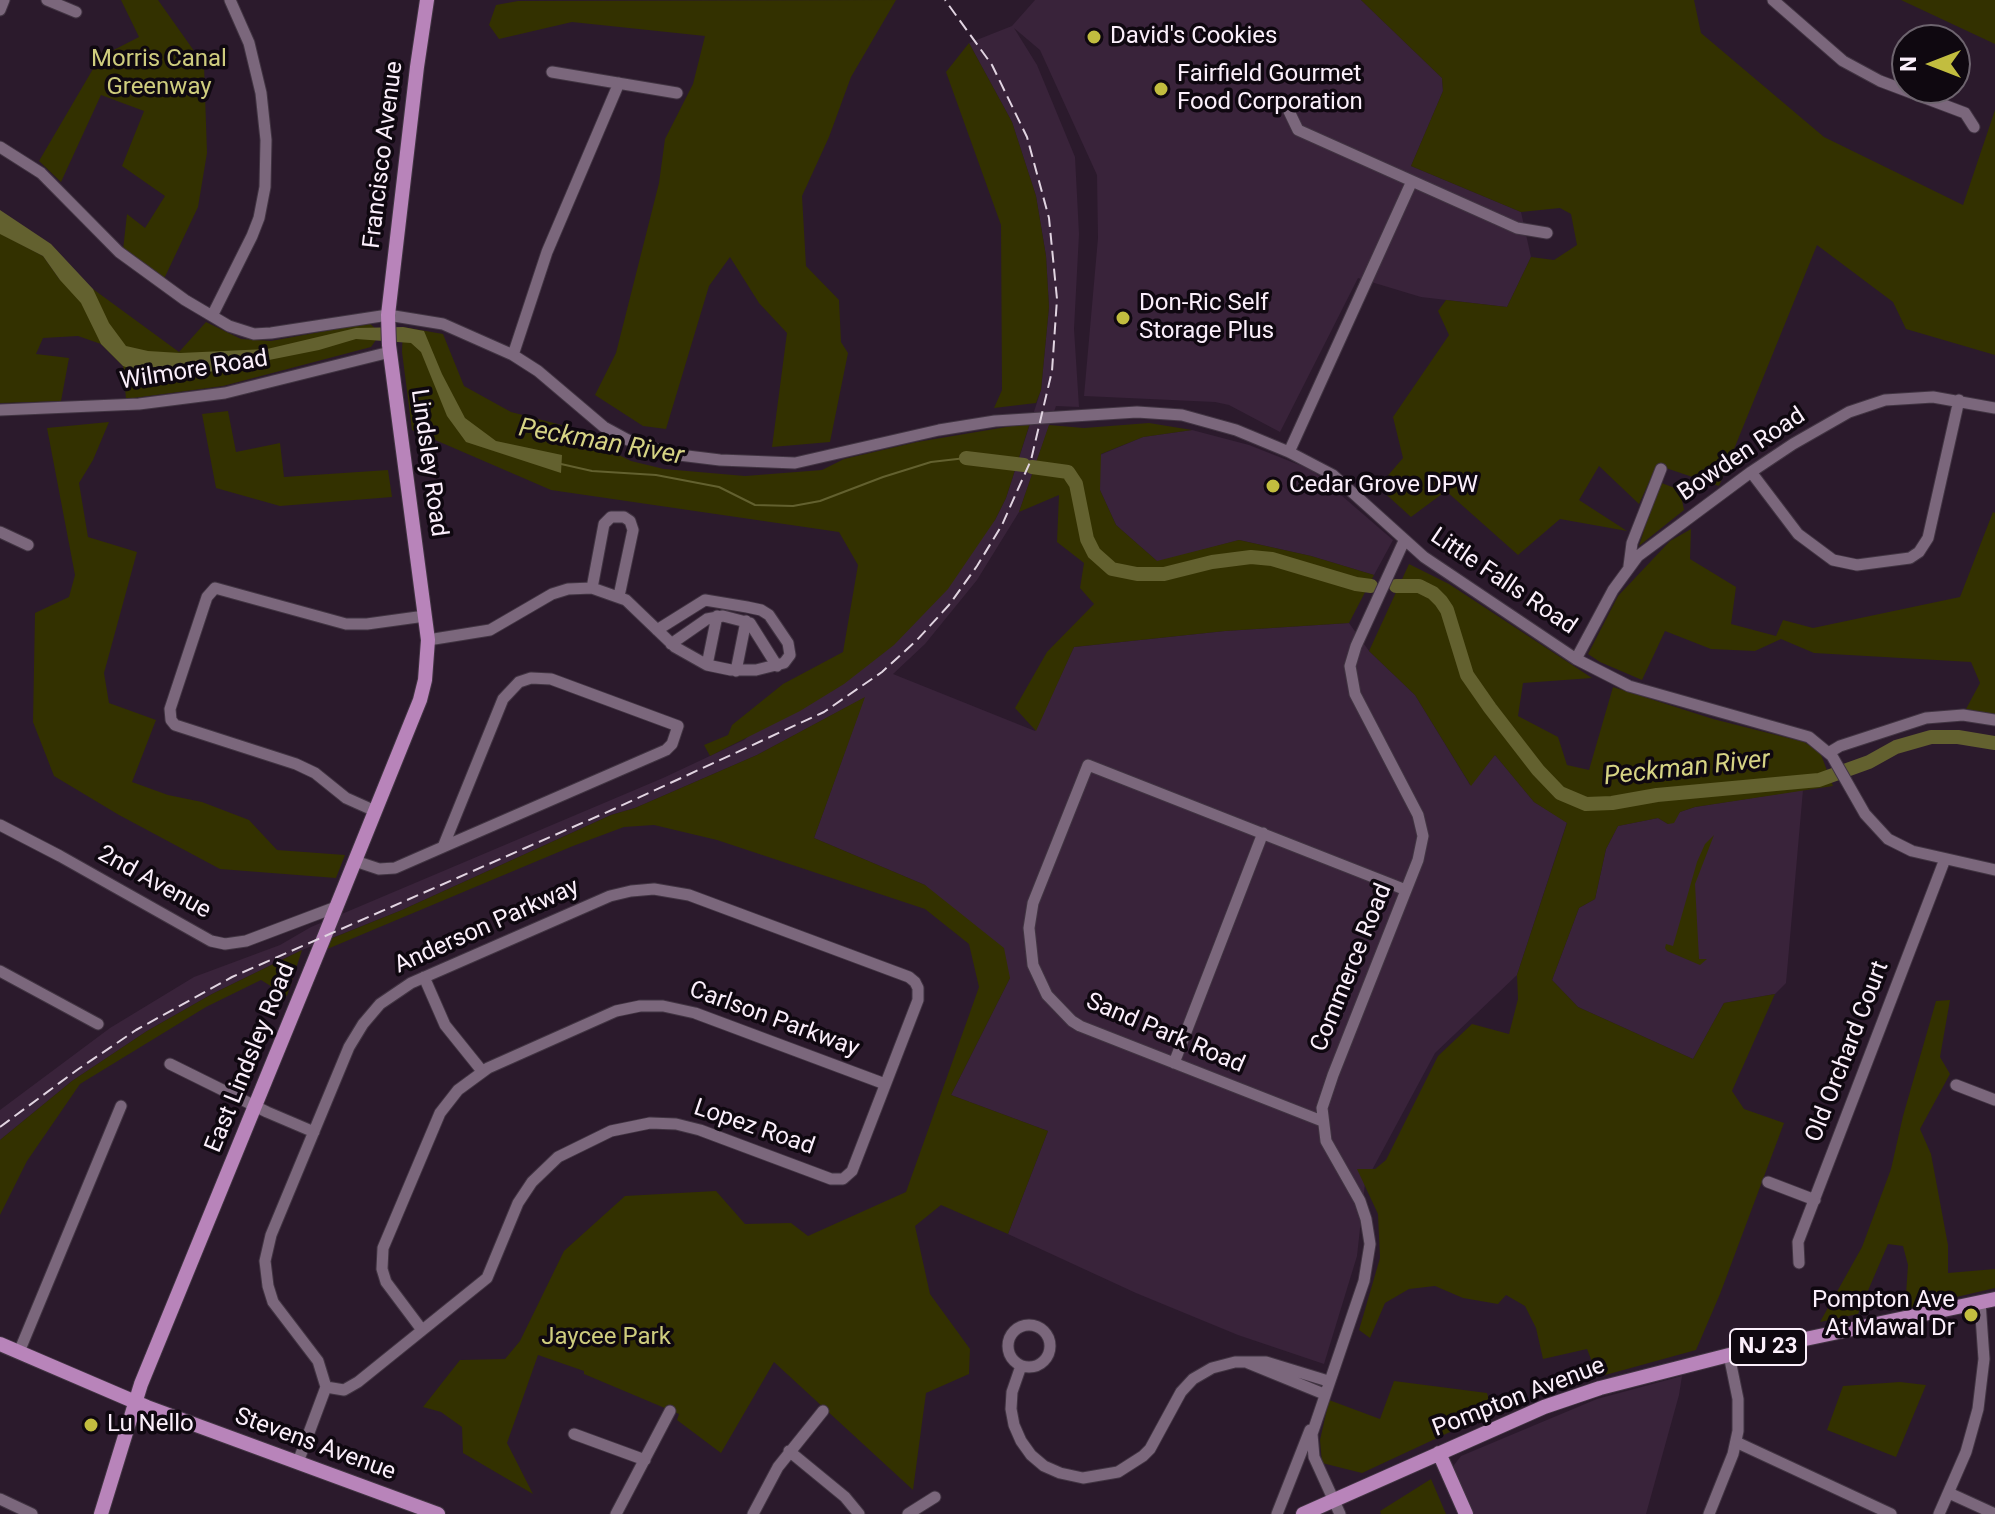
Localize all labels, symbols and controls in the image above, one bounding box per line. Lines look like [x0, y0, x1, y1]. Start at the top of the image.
place label: David's Cookies [1110, 23, 1277, 51]
north arrow [1891, 24, 1971, 104]
marker: David's Cookies [1085, 28, 1103, 46]
park label: Morris Canal Greenway [91, 46, 227, 102]
text: N [1896, 56, 1921, 72]
street label: Francisco Avenue [358, 60, 410, 250]
place label: Fairfield Gourmet Food Corporation [1177, 61, 1363, 117]
marker: Fairfield Gourmet Food Corporation [1152, 80, 1170, 98]
place label: Don-Ric Self Storage Plus [1139, 290, 1274, 346]
marker: Don-Ric Self Storage Plus [1114, 309, 1132, 327]
street label: Wilmore Road [118, 345, 270, 397]
street label: Lindsley Road [403, 387, 453, 539]
street label: Bowden Road [1673, 402, 1811, 508]
water label: Peckman River [516, 413, 686, 473]
place label: Cedar Grove DPW [1289, 472, 1478, 500]
marker: Cedar Grove DPW [1264, 477, 1282, 495]
street label: Little Falls Road [1424, 523, 1582, 641]
water label: Peckman River [1602, 745, 1772, 793]
street label: 2nd Avenue [92, 840, 216, 926]
street label: Anderson Parkway [390, 873, 584, 981]
street label: Commerce Road [1305, 880, 1399, 1056]
street label: Old Orchard Court [1800, 957, 1896, 1147]
street label: East Lindsley Road [200, 959, 302, 1157]
street label: Carlson Parkway [685, 976, 863, 1064]
street label: Sand Park Road [1081, 988, 1249, 1080]
street label: Lopez Road [690, 1094, 818, 1162]
place label: Pompton Ave At Mawal Dr [1812, 1287, 1955, 1343]
marker: Pompton Ave At Mawal Dr [1962, 1306, 1980, 1324]
park label: Jaycee Park [541, 1324, 671, 1352]
road number: NJ 23 [1730, 1329, 1806, 1365]
street label: Pompton Avenue [1429, 1352, 1609, 1444]
street label: Stevens Avenue [231, 1403, 399, 1487]
place label: Lu Nello [107, 1411, 194, 1439]
marker: Lu Nello [82, 1416, 100, 1434]

